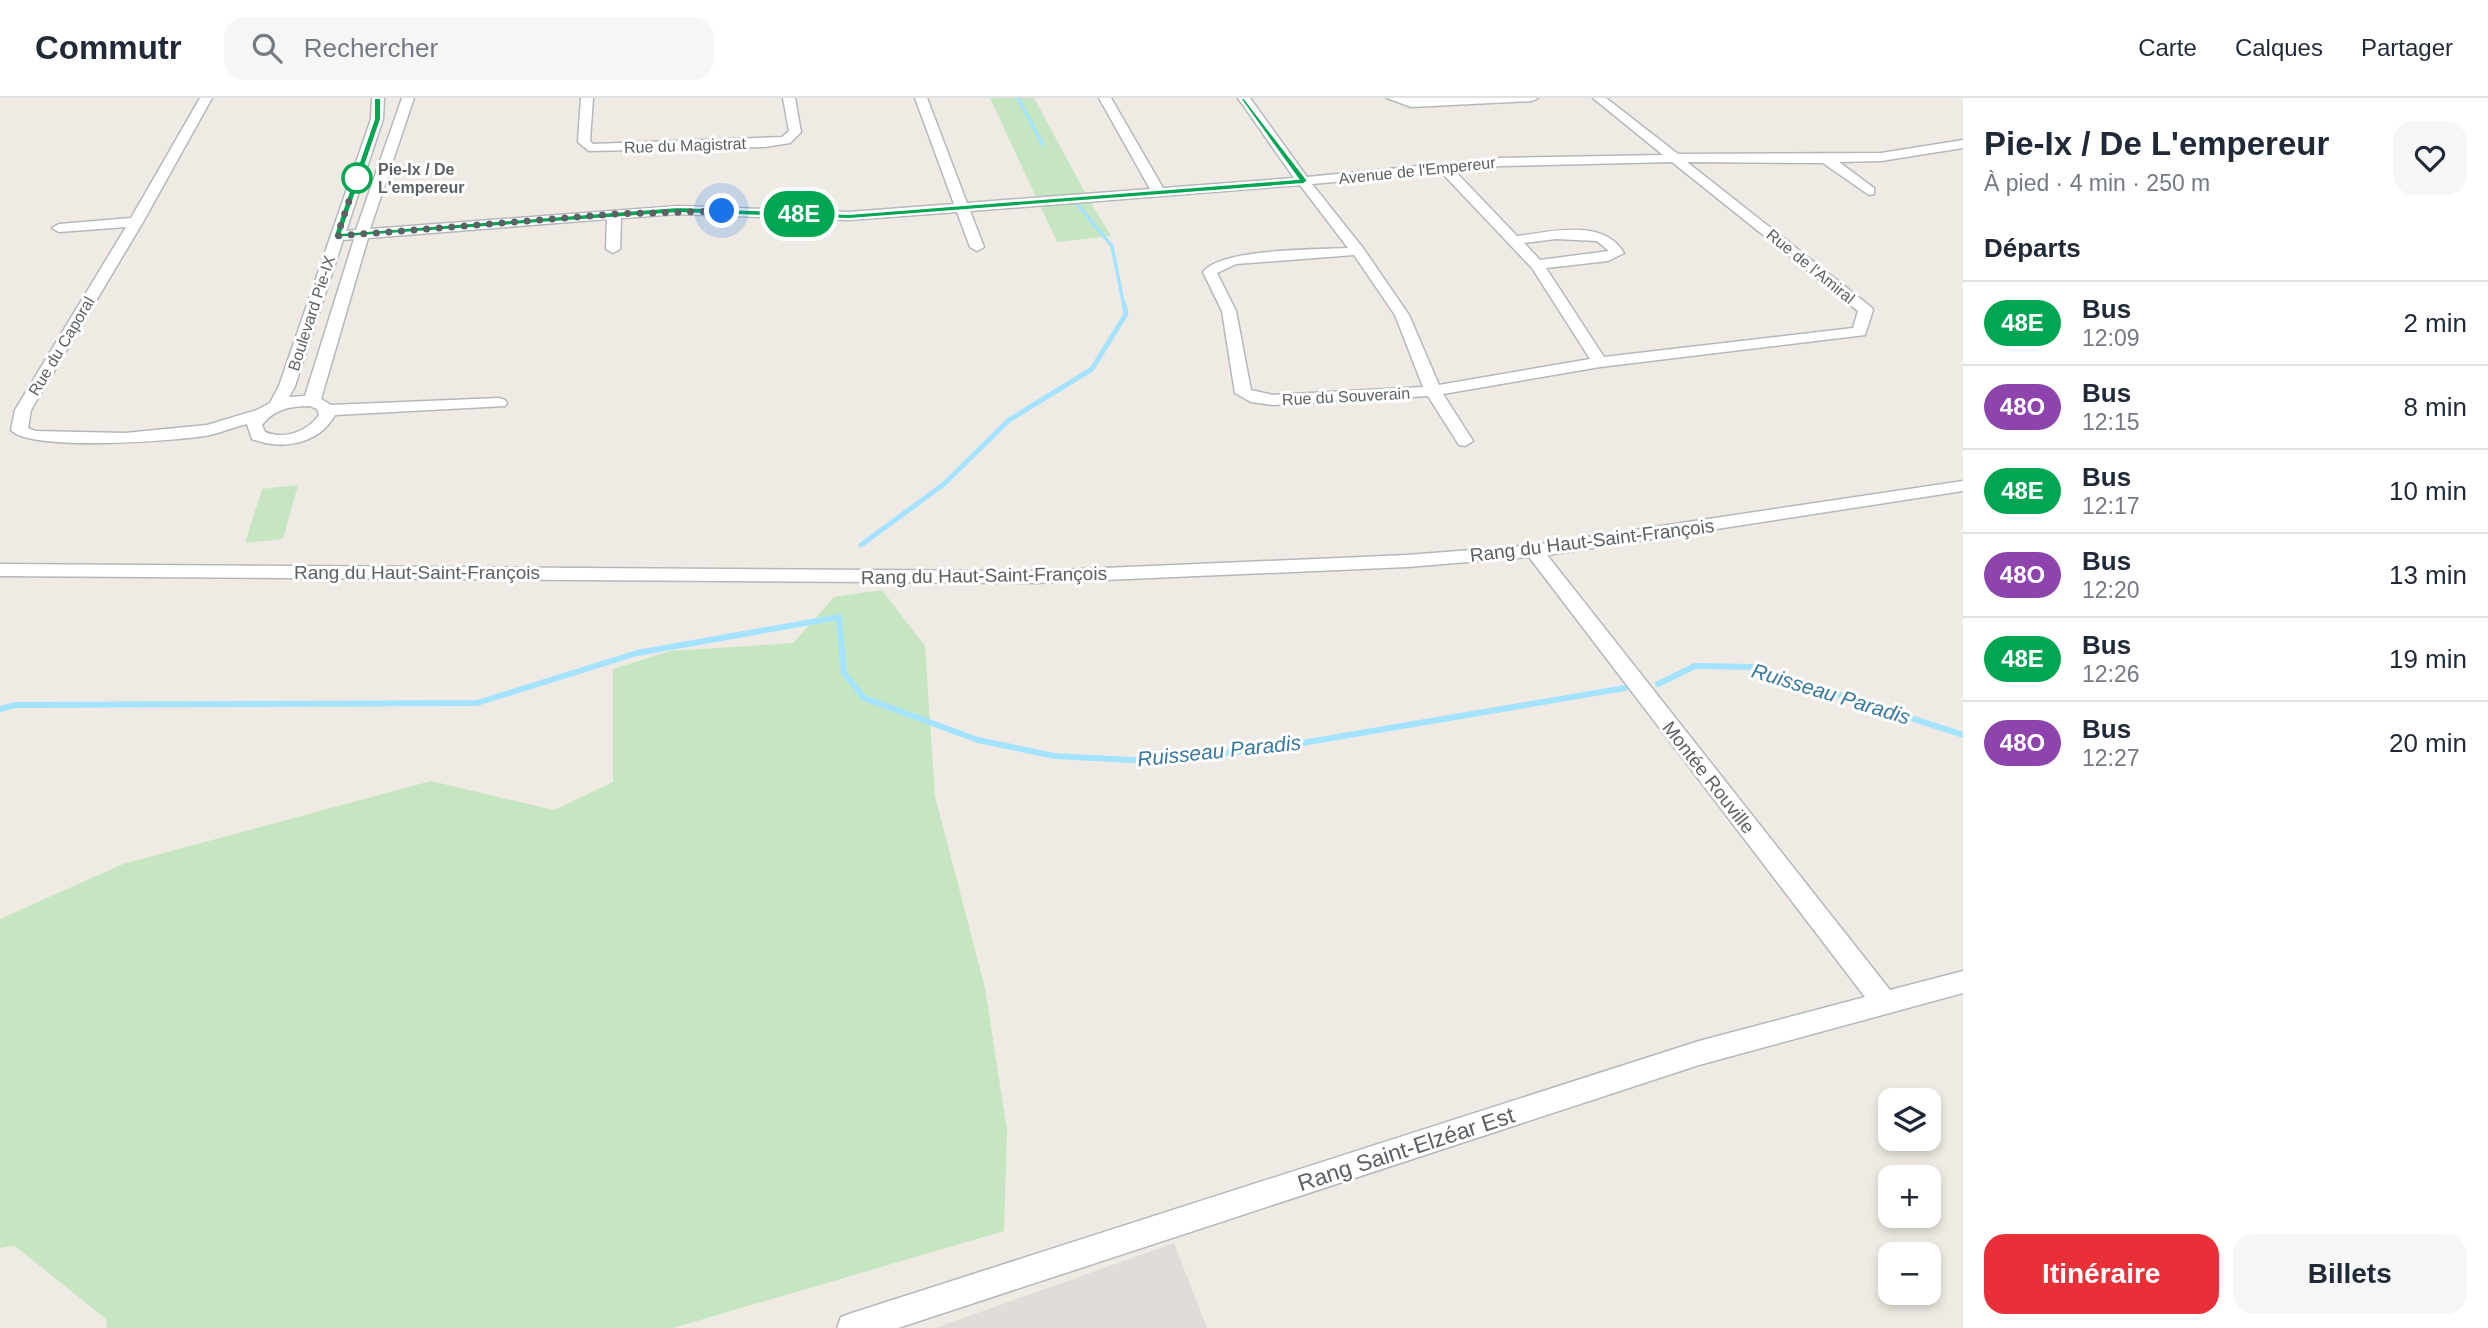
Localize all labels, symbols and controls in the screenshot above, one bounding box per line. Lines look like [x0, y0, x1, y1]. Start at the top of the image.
search box [224, 17, 714, 80]
text: Commutr [35, 29, 182, 66]
icon: search [248, 29, 286, 67]
text: Rechercher [304, 33, 438, 63]
text: Carte [2138, 34, 2197, 61]
text: Calques [2235, 34, 2323, 61]
text: Partager [2361, 34, 2453, 61]
button: heart [2393, 121, 2467, 195]
text: Pie-Ix / De L'empereur [1984, 125, 2329, 162]
street label: Rue du Magistrat [624, 135, 747, 156]
street label: Avenue de l'Empereur [1338, 154, 1497, 187]
place label: Pie-Ix / De L'empereur [378, 161, 465, 196]
marker: Pie-Ix / De L'empereur [342, 163, 372, 193]
text: À pied · 4 min · 250 m [1984, 170, 2210, 196]
line badge: 48E [759, 191, 839, 237]
your location [704, 193, 739, 228]
text: 48E [778, 200, 820, 227]
street label: Rue de l'Amiral [1763, 226, 1858, 307]
text: Départs [1984, 233, 2081, 263]
street label: Boulevard Pie-IX [285, 253, 338, 373]
street label: Rue du Caporal [25, 294, 98, 399]
text: Bus [2082, 294, 2131, 324]
text: 2 min [2403, 308, 2467, 338]
text: 48E [2001, 309, 2044, 336]
text: 12:09 [2082, 325, 2140, 351]
text: Bus [2082, 378, 2131, 408]
street label: Rue du Souverain [1282, 385, 1410, 408]
text: 8 min [2403, 392, 2467, 422]
text: 48O [2000, 393, 2045, 420]
text: 12:15 [2082, 409, 2140, 435]
text: Bus [2082, 462, 2131, 492]
text: 10 min [2389, 476, 2467, 506]
text: 48E [2001, 477, 2044, 504]
text: 12:17 [2082, 493, 2140, 519]
street label: Rang du Haut-Saint-François [1469, 515, 1715, 566]
text: Bus [2082, 546, 2131, 576]
text: 13 min [2389, 560, 2467, 590]
text: 48O [2000, 561, 2045, 588]
street label: Rang du Haut-Saint-François [294, 562, 540, 583]
street label: Rang du Haut-Saint-François [861, 563, 1107, 588]
text: 12:20 [2082, 577, 2140, 603]
text: Bus [2082, 630, 2131, 660]
text: 19 min [2389, 644, 2467, 674]
text: 48E [2001, 645, 2044, 672]
water label: Ruisseau Paradis [1749, 658, 1914, 729]
text: 12:26 [2082, 661, 2140, 687]
text: Bus [2082, 714, 2131, 744]
street label: Montée Rouville [1658, 717, 1759, 837]
text: 20 min [2389, 728, 2467, 758]
text: 48O [2000, 729, 2045, 756]
water label: Ruisseau Paradis [1136, 730, 1302, 771]
text: 12:27 [2082, 745, 2140, 771]
map controls [1878, 1088, 1941, 1305]
button: layers [1878, 1088, 1941, 1151]
street label: Rang Saint-Elzéar Est [1294, 1101, 1518, 1196]
button: + [1878, 1165, 1941, 1228]
button: Itinéraire [1984, 1234, 2219, 1314]
button: Billets [2233, 1234, 2467, 1314]
button: − [1878, 1242, 1941, 1305]

